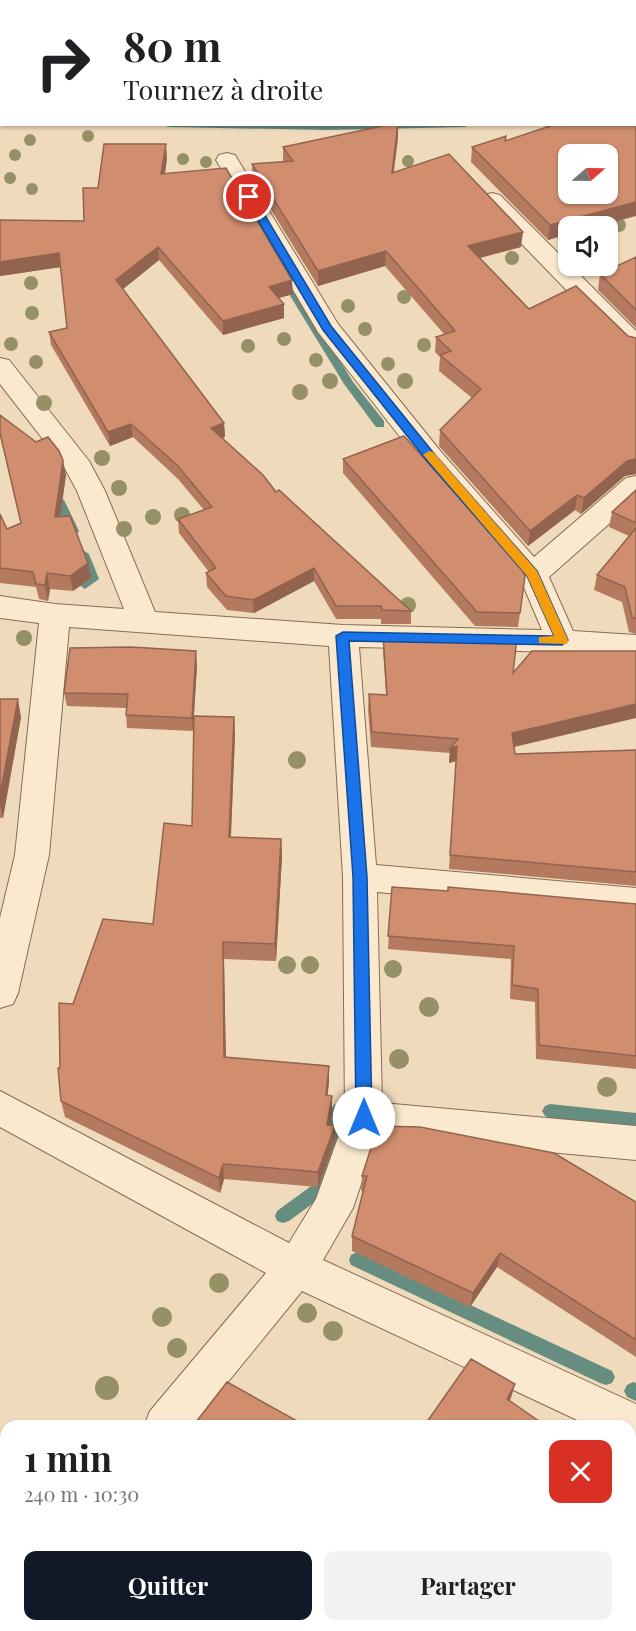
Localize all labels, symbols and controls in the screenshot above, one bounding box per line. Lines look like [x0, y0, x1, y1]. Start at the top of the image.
text: 80 m [123, 17, 221, 73]
icon: right [24, 24, 102, 102]
text: Tournez à droite [123, 71, 323, 107]
north arrow [558, 144, 618, 204]
map controls [558, 144, 618, 276]
pin [223, 171, 274, 222]
icon: arrive [232, 180, 265, 213]
button: sound [558, 216, 618, 276]
position arrow [332, 1086, 396, 1150]
text: 1 min [24, 1433, 112, 1481]
button: close [549, 1440, 612, 1503]
text: 240 m · 10:30 [24, 1480, 139, 1507]
button: Quitter [24, 1551, 312, 1620]
button: Partager [324, 1551, 612, 1620]

